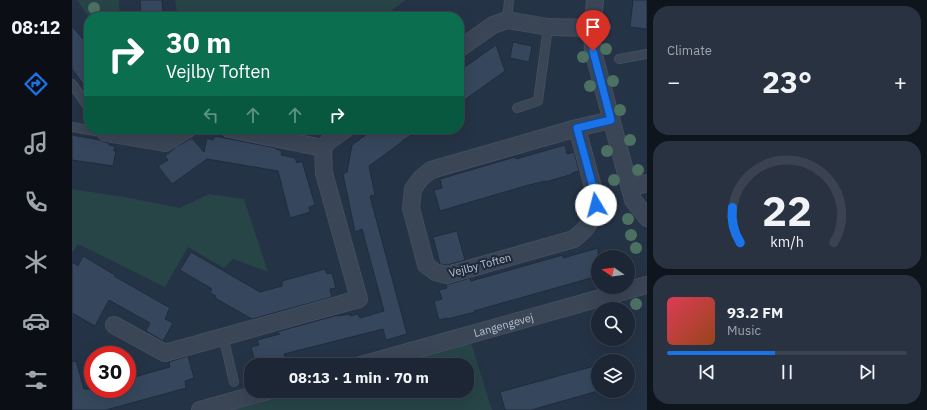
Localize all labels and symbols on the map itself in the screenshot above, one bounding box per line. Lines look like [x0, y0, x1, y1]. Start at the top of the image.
pin [576, 10, 610, 51]
position arrow [575, 184, 617, 226]
street label: Vejlby Toften [447, 250, 513, 280]
north arrow [591, 250, 635, 294]
street label: Langengevej [472, 310, 535, 340]
speed limit sign: 30 [84, 346, 136, 398]

